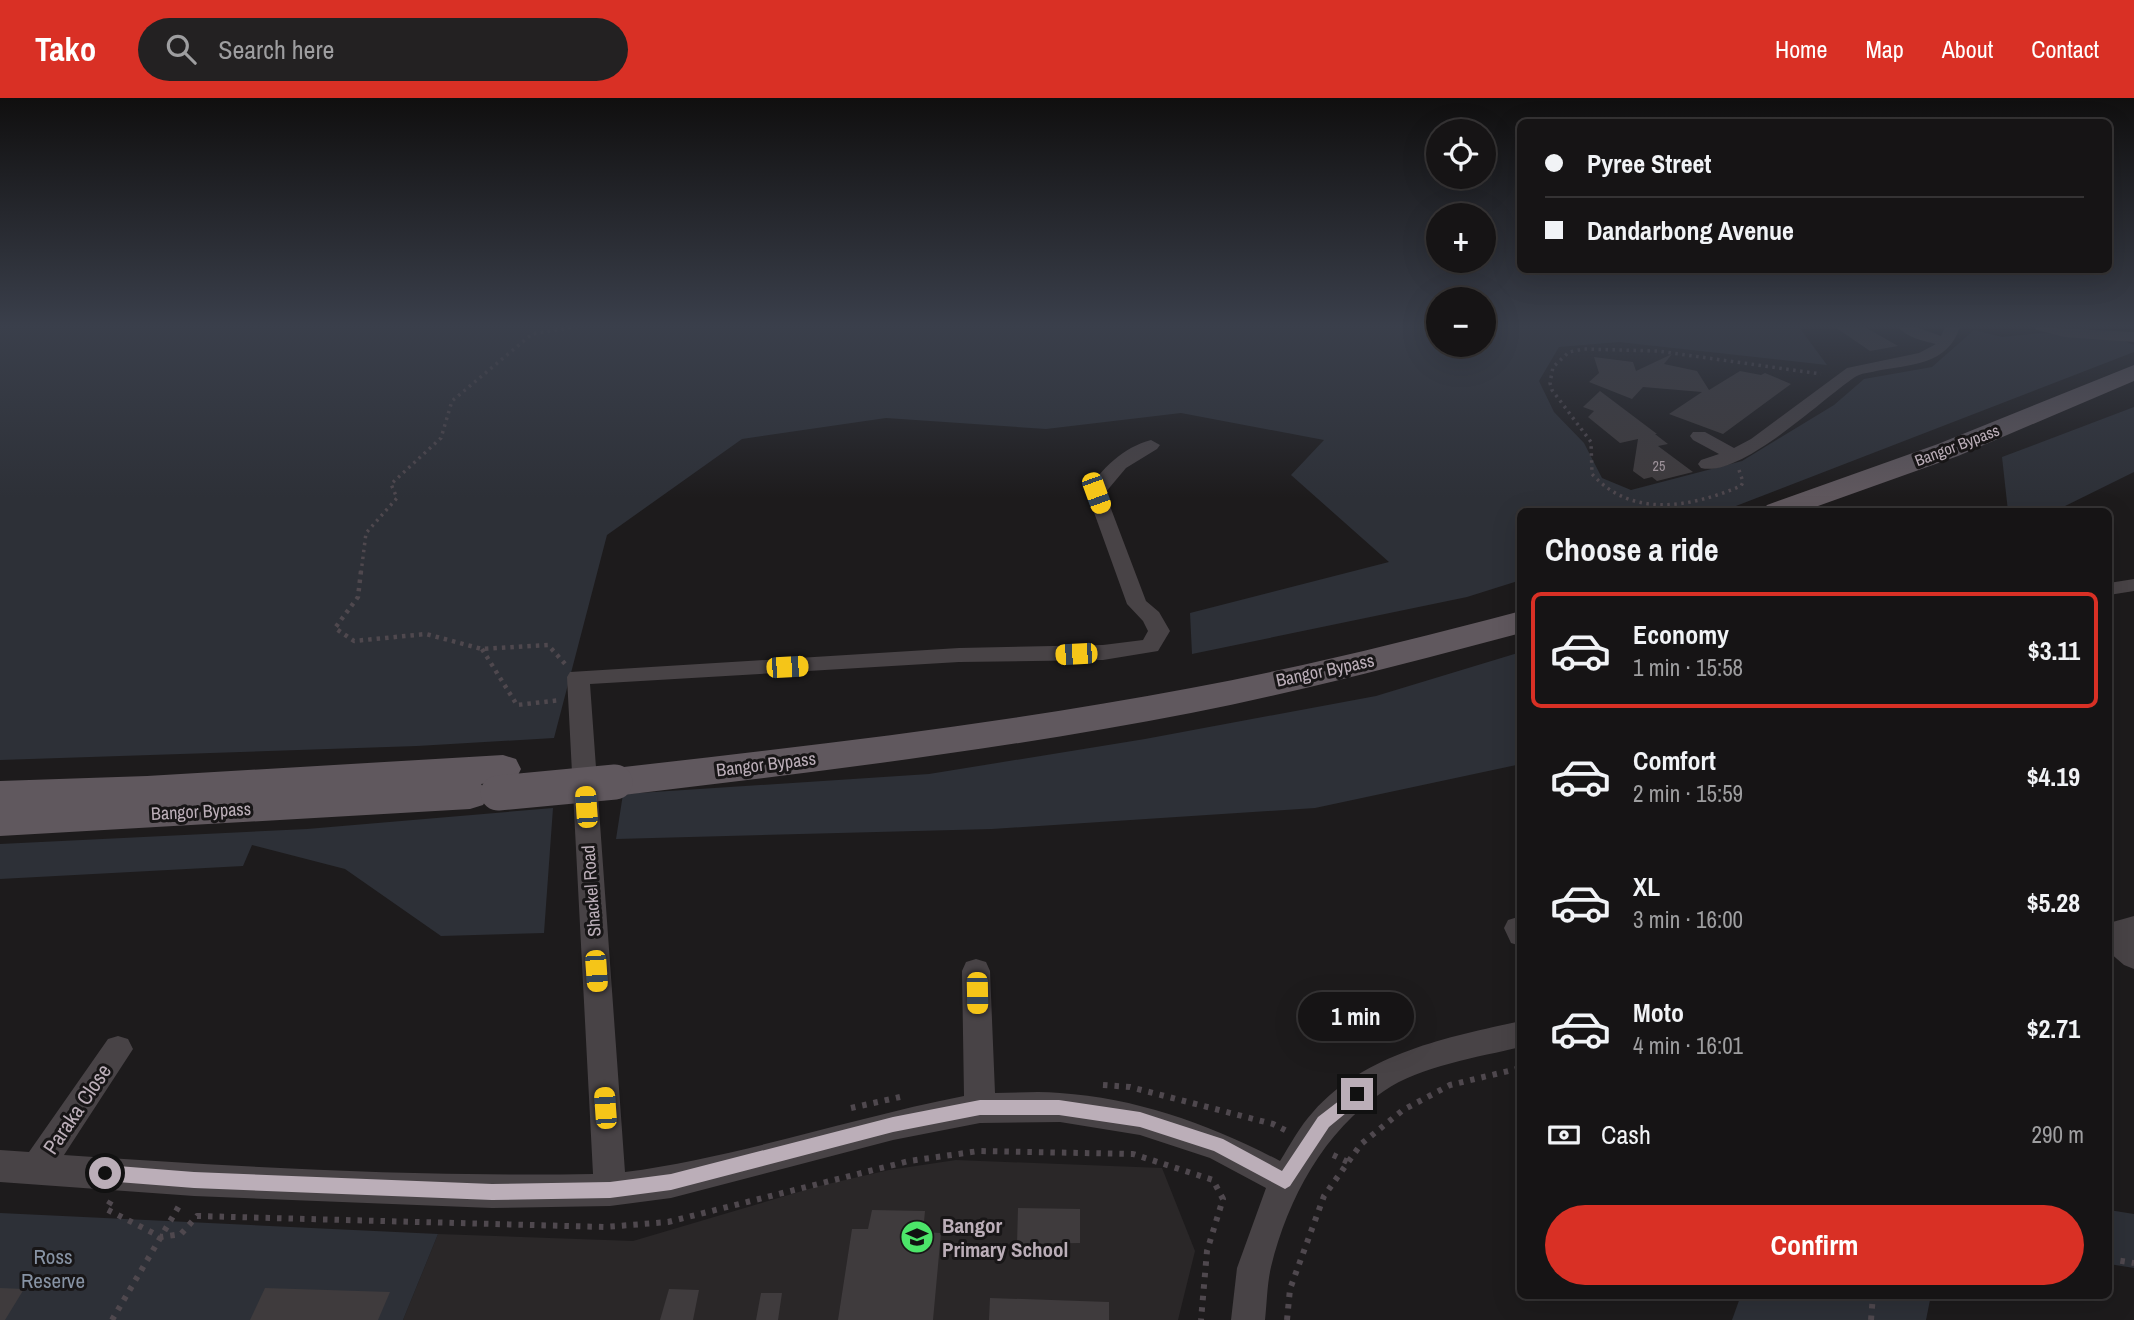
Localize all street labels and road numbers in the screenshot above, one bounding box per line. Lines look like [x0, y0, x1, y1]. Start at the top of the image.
street label: Bangor Bypass [1912, 419, 2002, 471]
street label: Bangor Bypass [1273, 647, 1377, 693]
street label: Bangor Bypass [715, 745, 817, 783]
street label: Bangor Bypass [150, 796, 252, 826]
street label: Shackel Road [575, 844, 607, 938]
street label: Paraka Close [36, 1058, 118, 1160]

